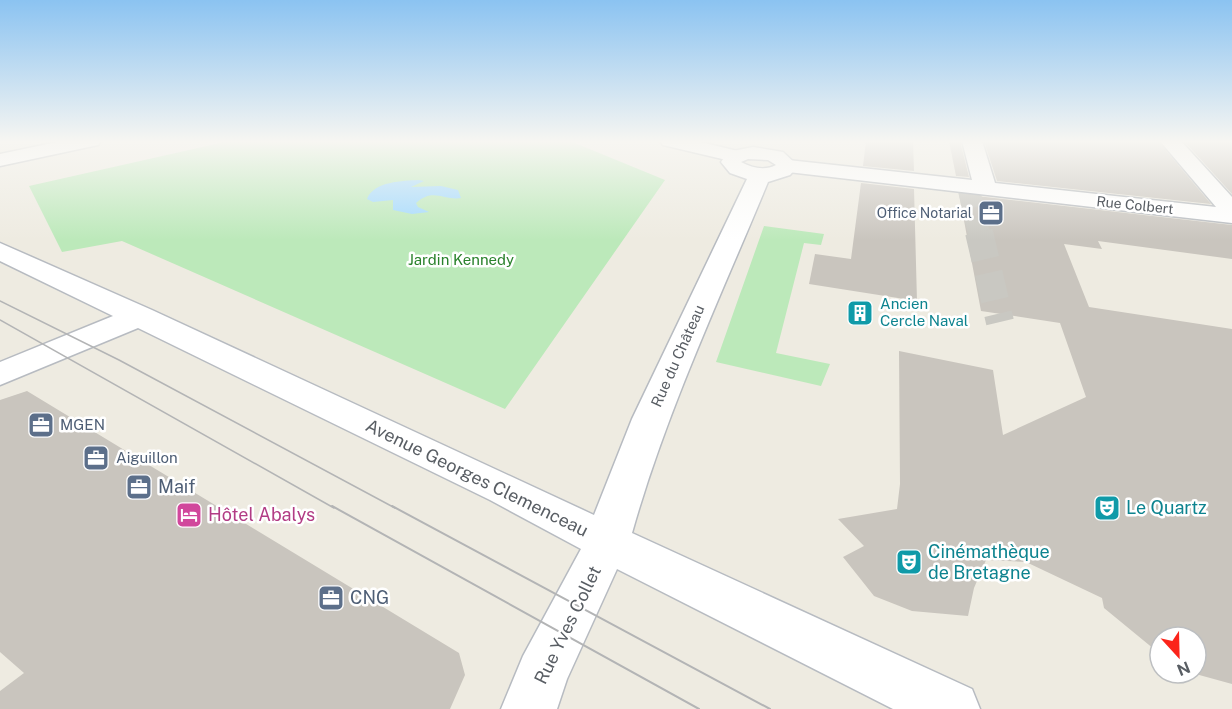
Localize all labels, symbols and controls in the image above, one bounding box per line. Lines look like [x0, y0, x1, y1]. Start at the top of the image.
street label: Rue Colbert [1096, 193, 1174, 217]
office icon: Office Notarial [976, 198, 1006, 228]
place label: Office Notarial [877, 205, 972, 221]
park label: Jardin Kennedy [408, 251, 514, 268]
place label: Ancien Cercle Naval [880, 295, 968, 329]
building icon: Ancien Cercle Naval [845, 298, 875, 328]
street label: Rue du Château [647, 302, 708, 409]
office icon: MGEN [26, 410, 56, 440]
street label: Avenue Georges Clemenceau [363, 414, 592, 541]
place label: MGEN [60, 416, 105, 433]
office icon: Aiguillon [81, 443, 111, 473]
place label: Aiguillon [116, 449, 178, 466]
office icon: Maif [124, 472, 154, 502]
place label: Maif [158, 476, 195, 497]
theatre icon: Le Quartz [1092, 493, 1122, 523]
place label: Le Quartz [1126, 497, 1207, 518]
hotel icon: Hôtel Abalys [174, 500, 204, 530]
place label: Hôtel Abalys [208, 504, 315, 525]
place label: Cinémathèque de Bretagne [928, 541, 1050, 583]
theatre icon: Cinémathèque de Bretagne [894, 547, 924, 577]
street label: Rue Yves Collet [530, 562, 605, 687]
office icon: CNG [316, 583, 346, 613]
place label: CNG [350, 587, 389, 608]
north arrow [1148, 625, 1208, 685]
text: N [1174, 657, 1193, 680]

